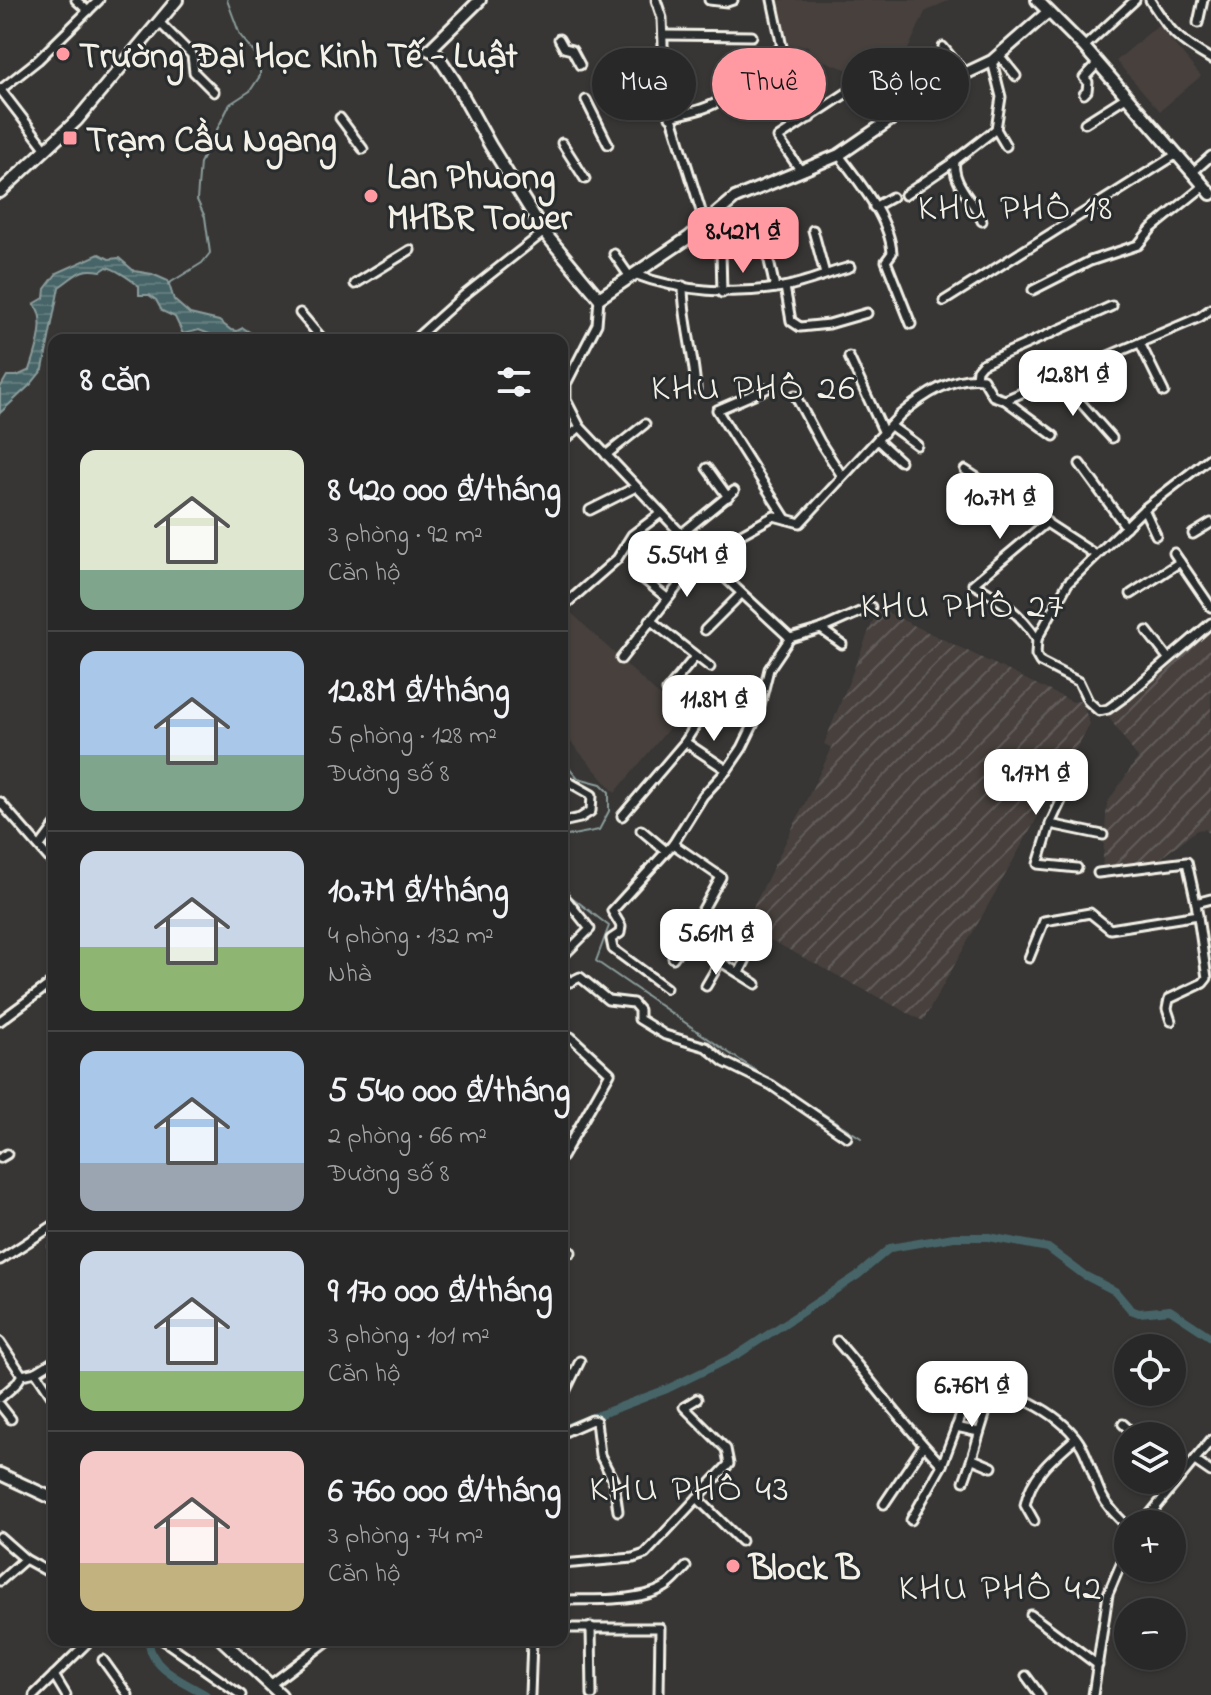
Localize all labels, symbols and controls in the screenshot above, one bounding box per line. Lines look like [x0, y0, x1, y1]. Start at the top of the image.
place label: Trường Đại Học Kinh Tế - Luật [79, 32, 519, 86]
marker: Trường Đại Học Kinh Tế - Luật [54, 45, 72, 63]
chip: Mua [592, 48, 696, 120]
chip: Thuê [712, 48, 826, 120]
chip: Bộ lọc [842, 48, 969, 120]
place label: Trạm Cầu Ngang [86, 116, 337, 170]
marker: Trạm Cầu Ngang [61, 129, 79, 147]
place label: Lan Phuong MHBR Tower [387, 153, 573, 247]
district label: KHU PHỐ 18 [918, 182, 1114, 238]
marker: Lan Phuong MHBR Tower [362, 187, 380, 205]
pin: 8.42M ₫ [669, 207, 817, 275]
text: 8.42M ₫ [706, 214, 780, 252]
pin: 12.8M ₫ [999, 350, 1147, 418]
text: 8 căn [80, 357, 150, 407]
text: 12.8M ₫ [1037, 357, 1109, 395]
icon: filters [492, 360, 536, 404]
district label: KHU PHỐ 26 [651, 362, 857, 418]
text: 8 420 000 ₫/tháng [328, 467, 561, 517]
pin: 10.7M ₫ [926, 473, 1074, 541]
text: 10.7M ₫ [964, 480, 1036, 518]
icon: home [144, 482, 240, 578]
text: 3 phòng · 92 m² [328, 517, 483, 555]
pin: 5.54M ₫ [613, 531, 761, 599]
text: 5.54M ₫ [646, 538, 728, 576]
text: Căn hộ [328, 555, 400, 593]
district label: KHU PHỐ 27 [861, 580, 1065, 636]
text: 12.8M ₫/tháng [328, 668, 510, 718]
pin: 11.8M ₫ [640, 675, 788, 743]
text: 11.8M ₫ [680, 682, 748, 720]
icon: home [144, 683, 240, 779]
text: 5 phòng · 128 m² [328, 718, 497, 756]
pin: 9.17M ₫ [962, 749, 1110, 817]
text: Đường số 8 [328, 756, 449, 794]
text: 9.17M ₫ [1002, 756, 1070, 794]
text: 10.7M ₫/tháng [328, 868, 509, 918]
icon: home [144, 883, 240, 979]
pin: 5.61M ₫ [642, 909, 790, 977]
text: 5.61M ₫ [678, 916, 754, 954]
text: 4 phòng · 132 m² [328, 918, 494, 956]
text: Nhà [328, 956, 371, 994]
text: 5 540 000 ₫/tháng [328, 1068, 570, 1118]
icon: home [144, 1083, 240, 1179]
text: 2 phòng · 66 m² [328, 1118, 487, 1156]
text: Đường số 8 [328, 1156, 449, 1194]
text: 9 170 000 ₫/tháng [328, 1268, 553, 1318]
icon: home [144, 1283, 240, 1379]
text: 3 phòng · 101 m² [328, 1318, 490, 1356]
map controls [1114, 1334, 1186, 1670]
button: locate [1114, 1334, 1186, 1406]
text: Căn hộ [328, 1356, 400, 1394]
pin: 6.76M ₫ [898, 1361, 1046, 1429]
text: 6.76M ₫ [935, 1368, 1009, 1406]
button: layers [1114, 1422, 1186, 1494]
district label: KHU PHỐ 43 [589, 1463, 791, 1519]
text: 6 760 000 ₫/tháng [328, 1468, 561, 1518]
icon: home [144, 1483, 240, 1579]
button: + [1114, 1510, 1186, 1582]
text: 3 phòng · 74 m² [328, 1518, 483, 1556]
place label: Block B [747, 1544, 861, 1597]
text: Căn hộ [328, 1556, 400, 1594]
marker: Block B [724, 1557, 742, 1575]
district label: KHU PHỐ 42 [899, 1562, 1103, 1618]
button: − [1114, 1598, 1186, 1670]

